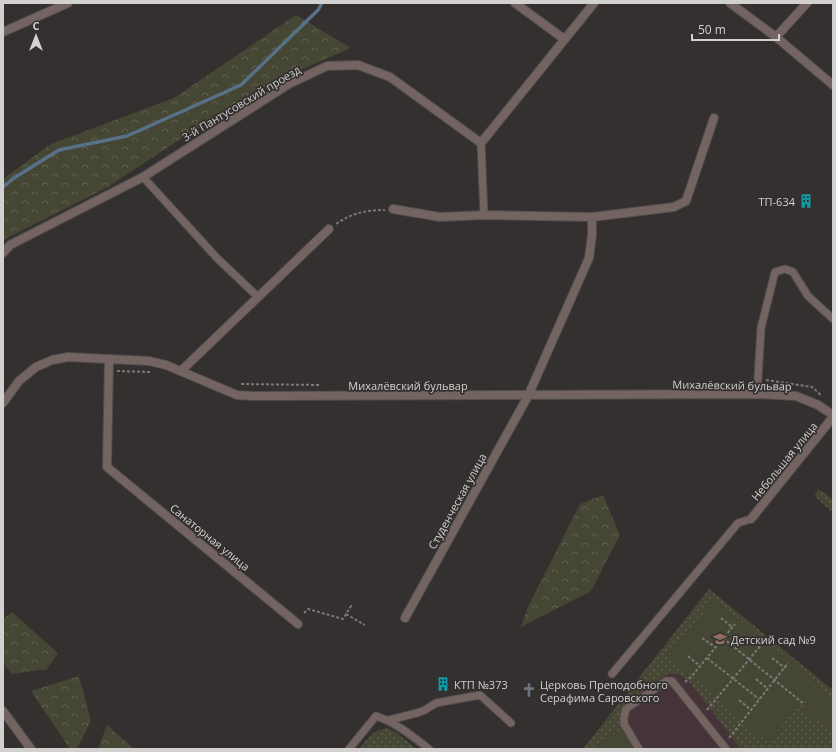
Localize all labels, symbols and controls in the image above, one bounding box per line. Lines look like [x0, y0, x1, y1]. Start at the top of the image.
north arrow [16, 16, 56, 56]
scale bar [692, 16, 779, 42]
text: С [32, 18, 40, 33]
text: 50 m [698, 21, 726, 38]
street label: 3-й Пантусовский проезд [179, 61, 303, 144]
building icon: ТП-634 [798, 193, 814, 209]
place label: ТП-634 [759, 194, 796, 209]
street label: Михалёвский бульвар [672, 376, 792, 394]
street label: Михалёвский бульвар [348, 378, 468, 393]
street label: Небольшая улица [748, 419, 820, 503]
street label: Студенческая улица [424, 450, 490, 552]
street label: Санаторная улица [167, 500, 253, 574]
school or university icon: Детский сад №9 [712, 631, 728, 647]
place label: Детский сад №9 [731, 632, 816, 647]
building icon: КТП №373 [435, 676, 451, 692]
place label: КТП №373 [454, 677, 508, 692]
place label: Церковь Преподобного Серафима Саровского [540, 677, 668, 705]
church icon: Церковь Преподобного Серафима Саровского [521, 682, 537, 698]

